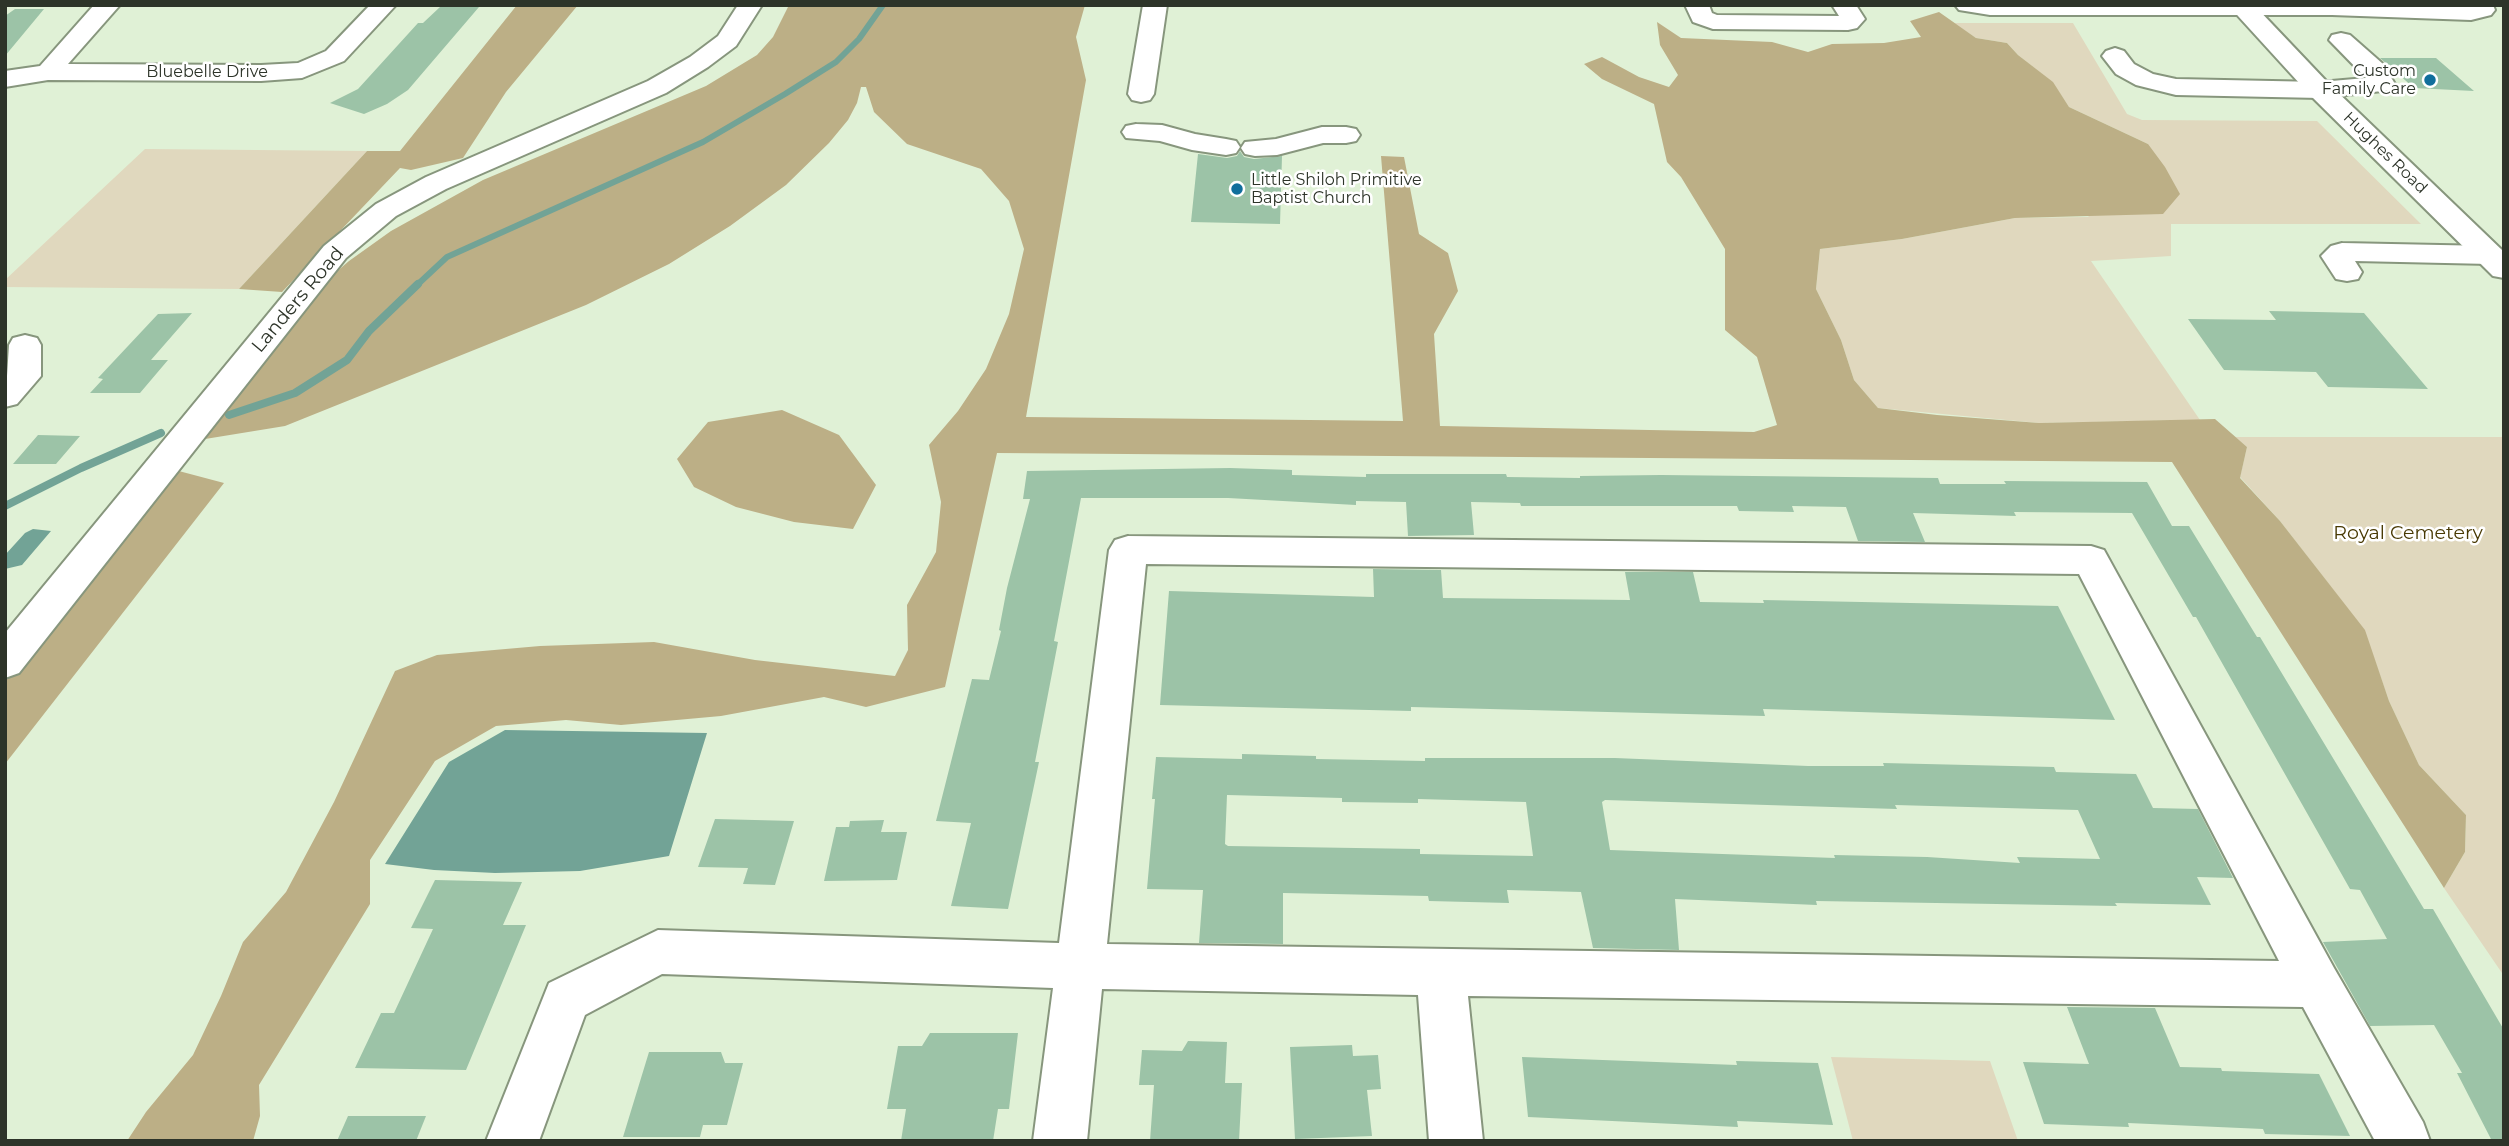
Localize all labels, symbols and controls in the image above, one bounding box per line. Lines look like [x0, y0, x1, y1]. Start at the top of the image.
place label: Custom Family Care [2322, 61, 2416, 99]
street label: Bluebelle Drive [146, 62, 268, 82]
marker: Custom Family Care [2422, 72, 2438, 88]
street label: Hughes Road [2339, 108, 2431, 198]
place label: Little Shiloh Primitive Baptist Church [1251, 170, 1422, 208]
marker: Little Shiloh Primitive Baptist Church [1229, 181, 1245, 197]
street label: Landers Road [247, 242, 349, 358]
park label: Royal Cemetery [2333, 522, 2483, 544]

